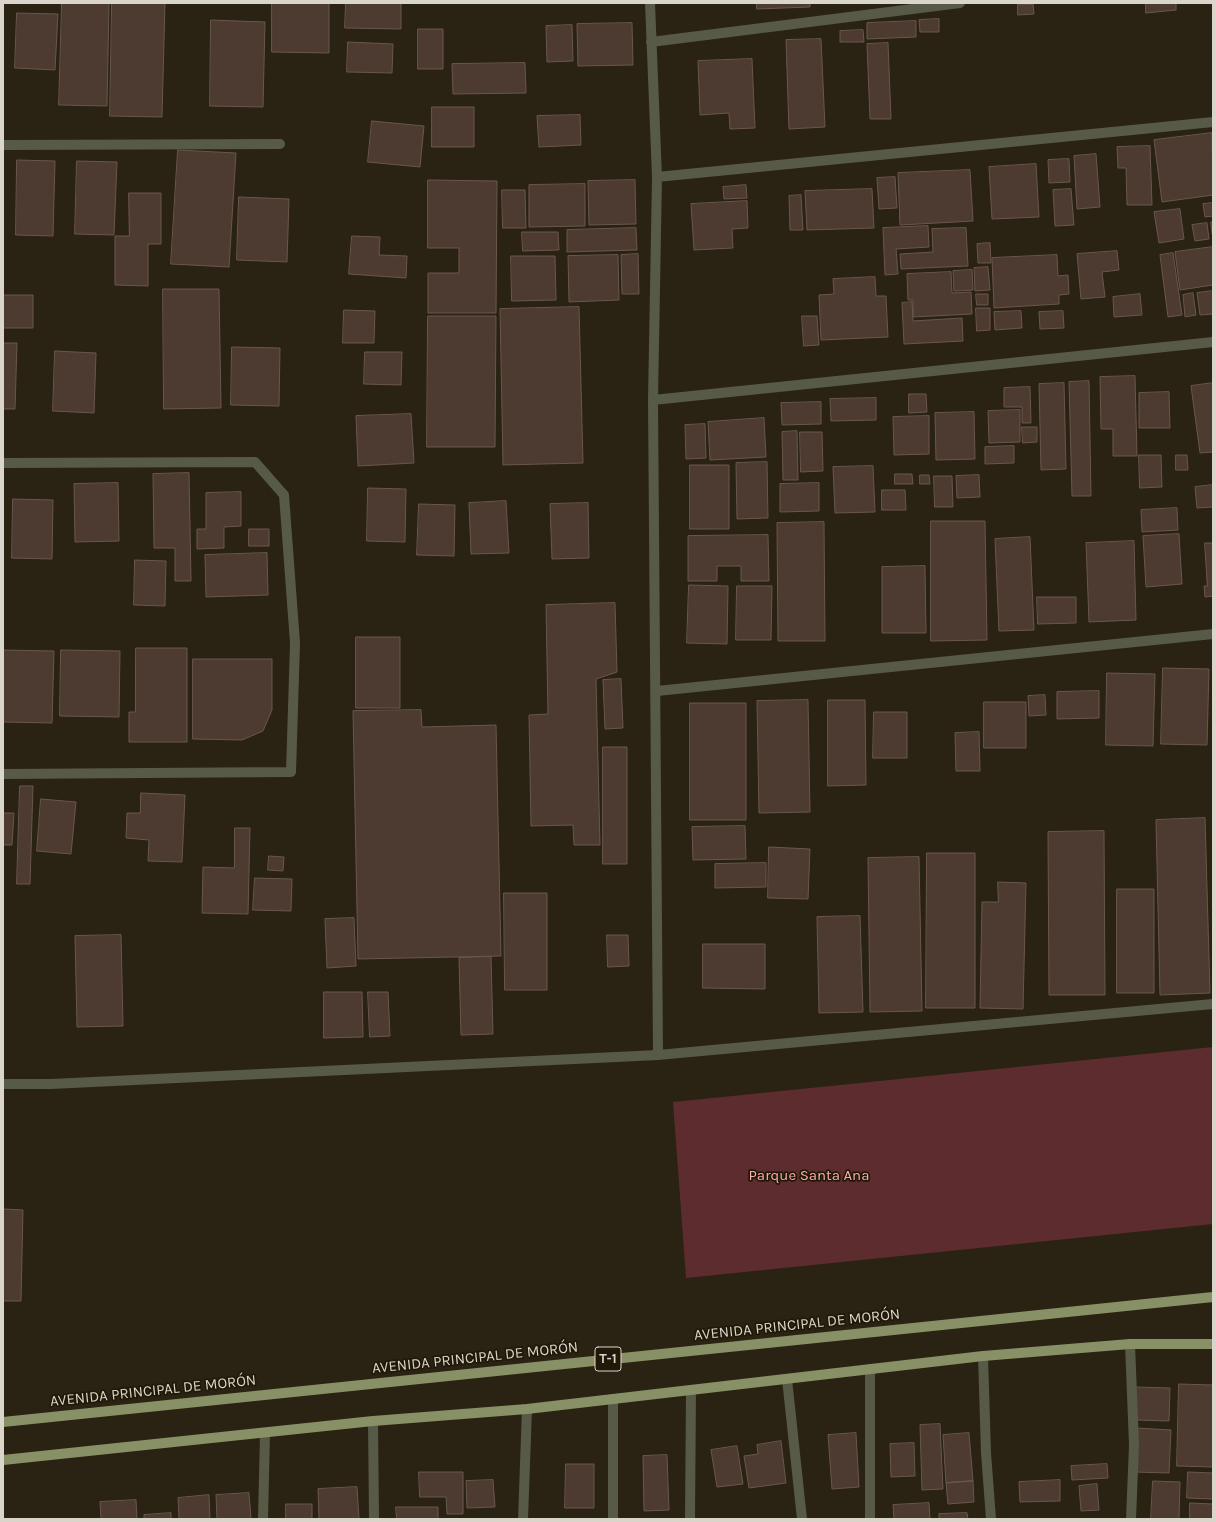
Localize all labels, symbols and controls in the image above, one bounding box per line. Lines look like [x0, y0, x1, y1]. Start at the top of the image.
park label: Parque Santa Ana [749, 1167, 869, 1185]
street label: AVENIDA PRINCIPAL DE MORÓN [693, 1305, 901, 1345]
street label: AVENIDA PRINCIPAL DE MORÓN [371, 1338, 579, 1378]
road number: T-1 [595, 1347, 621, 1371]
street label: AVENIDA PRINCIPAL DE MORÓN [49, 1371, 257, 1411]

